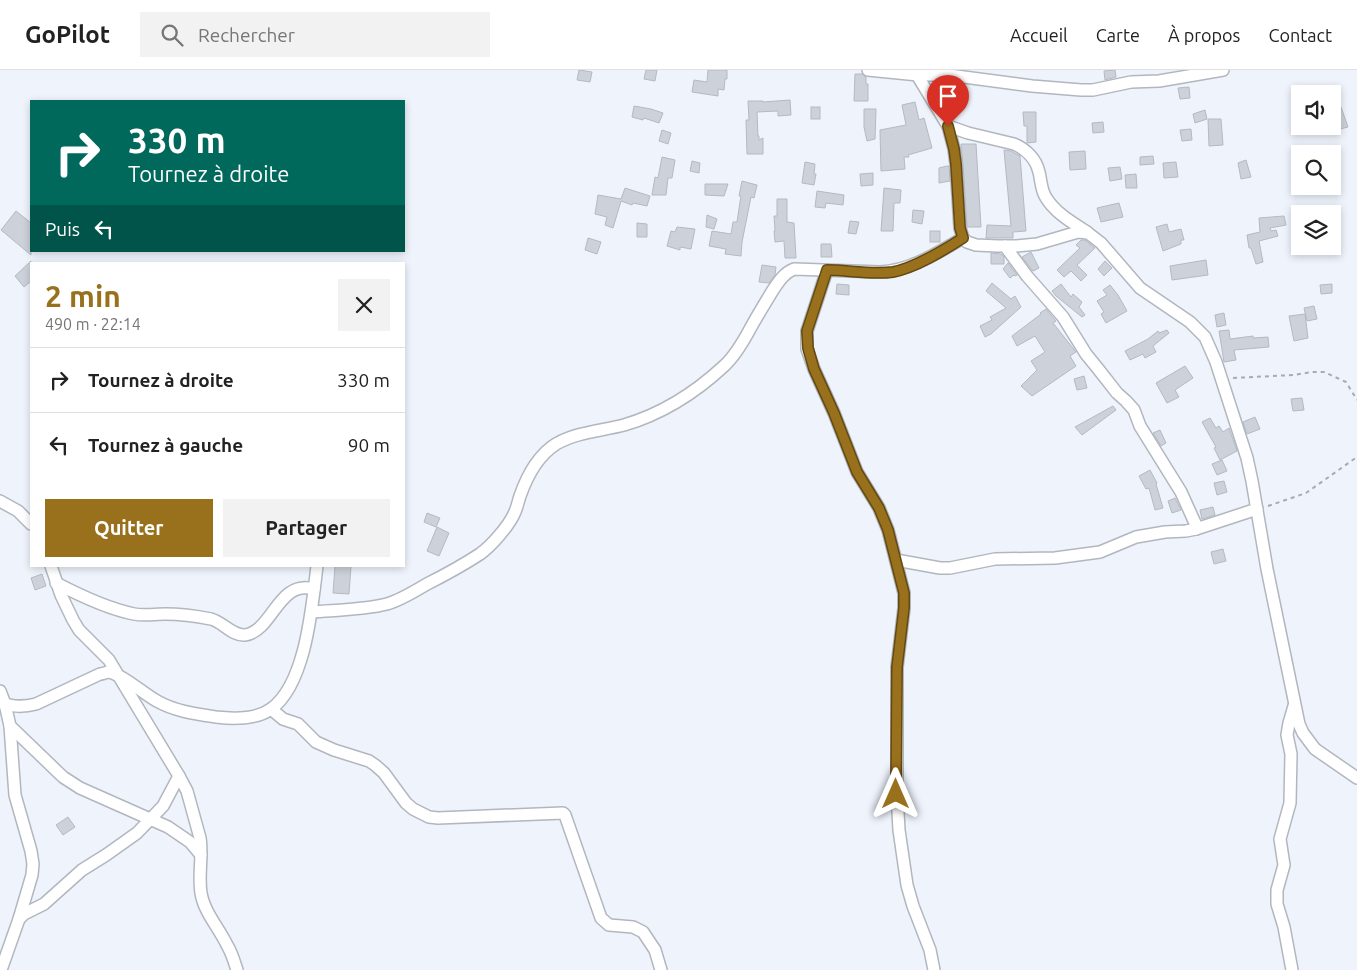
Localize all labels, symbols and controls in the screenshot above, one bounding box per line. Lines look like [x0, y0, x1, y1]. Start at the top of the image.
search box [140, 12, 490, 57]
text: GoPilot [25, 21, 110, 48]
icon: search [158, 21, 186, 49]
text: Rechercher [198, 24, 295, 46]
text: Accueil [1010, 25, 1068, 45]
text: Carte [1096, 25, 1140, 45]
text: À propos [1168, 25, 1240, 45]
text: Contact [1268, 25, 1332, 45]
pin [927, 75, 969, 126]
icon: arrive [934, 82, 962, 110]
map controls [1291, 85, 1341, 255]
button: sound [1291, 85, 1341, 135]
icon: right [45, 120, 110, 185]
text: 330 m [128, 120, 226, 160]
button: search [1291, 145, 1341, 195]
text: Tournez à droite [128, 161, 289, 186]
button: layers [1291, 205, 1341, 255]
icon: left [90, 215, 118, 243]
text: Puis [45, 218, 80, 240]
text: 2 min [45, 279, 121, 313]
button: close [338, 279, 390, 331]
text: 490 m · 22:14 [45, 315, 141, 333]
icon: right [45, 366, 73, 394]
text: Tournez à droite [88, 369, 234, 391]
text: 330 m [337, 369, 390, 391]
icon: left [45, 431, 73, 459]
text: Tournez à gauche [88, 434, 243, 456]
text: 90 m [348, 434, 390, 456]
button: Quitter [45, 499, 213, 557]
button: Partager [223, 499, 390, 557]
position arrow [869, 767, 921, 819]

